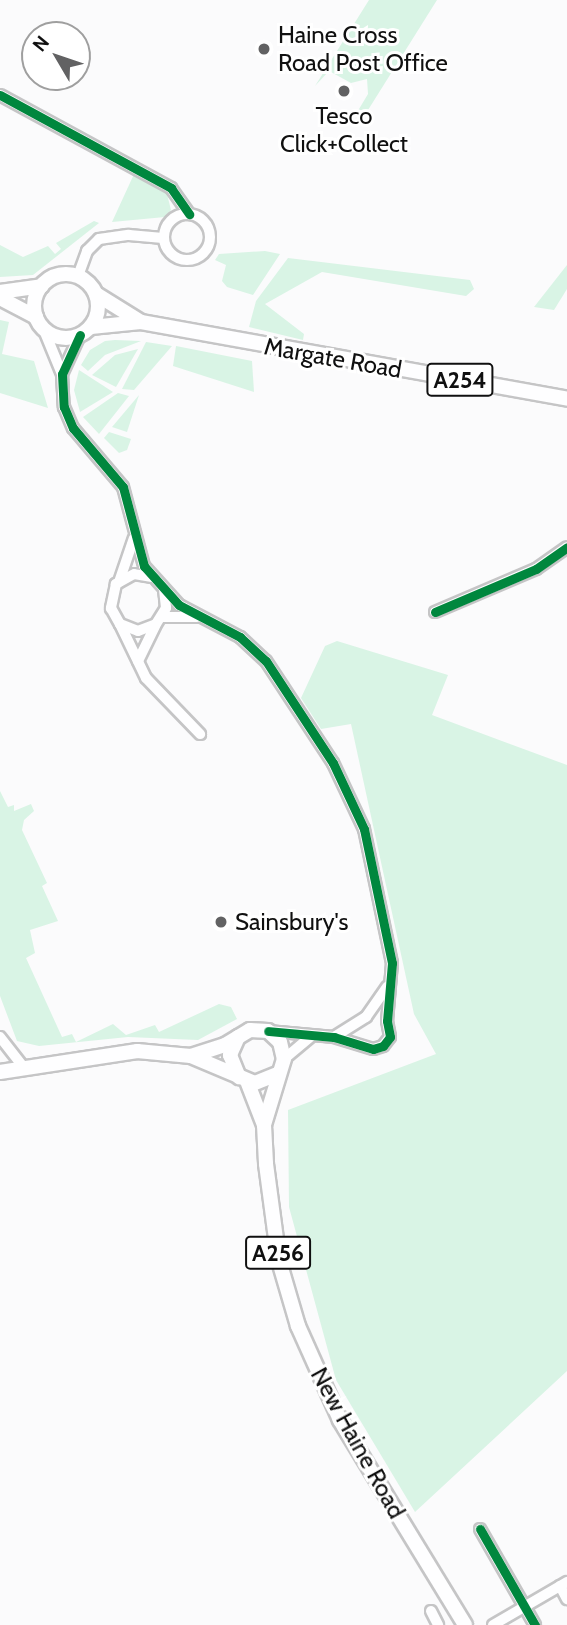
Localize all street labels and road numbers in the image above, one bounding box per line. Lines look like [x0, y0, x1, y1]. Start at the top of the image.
street label: Margate Road [262, 332, 404, 384]
road number: A254 [425, 360, 495, 400]
road number: A256 [245, 1234, 311, 1272]
street label: New Haine Road [305, 1362, 411, 1524]

